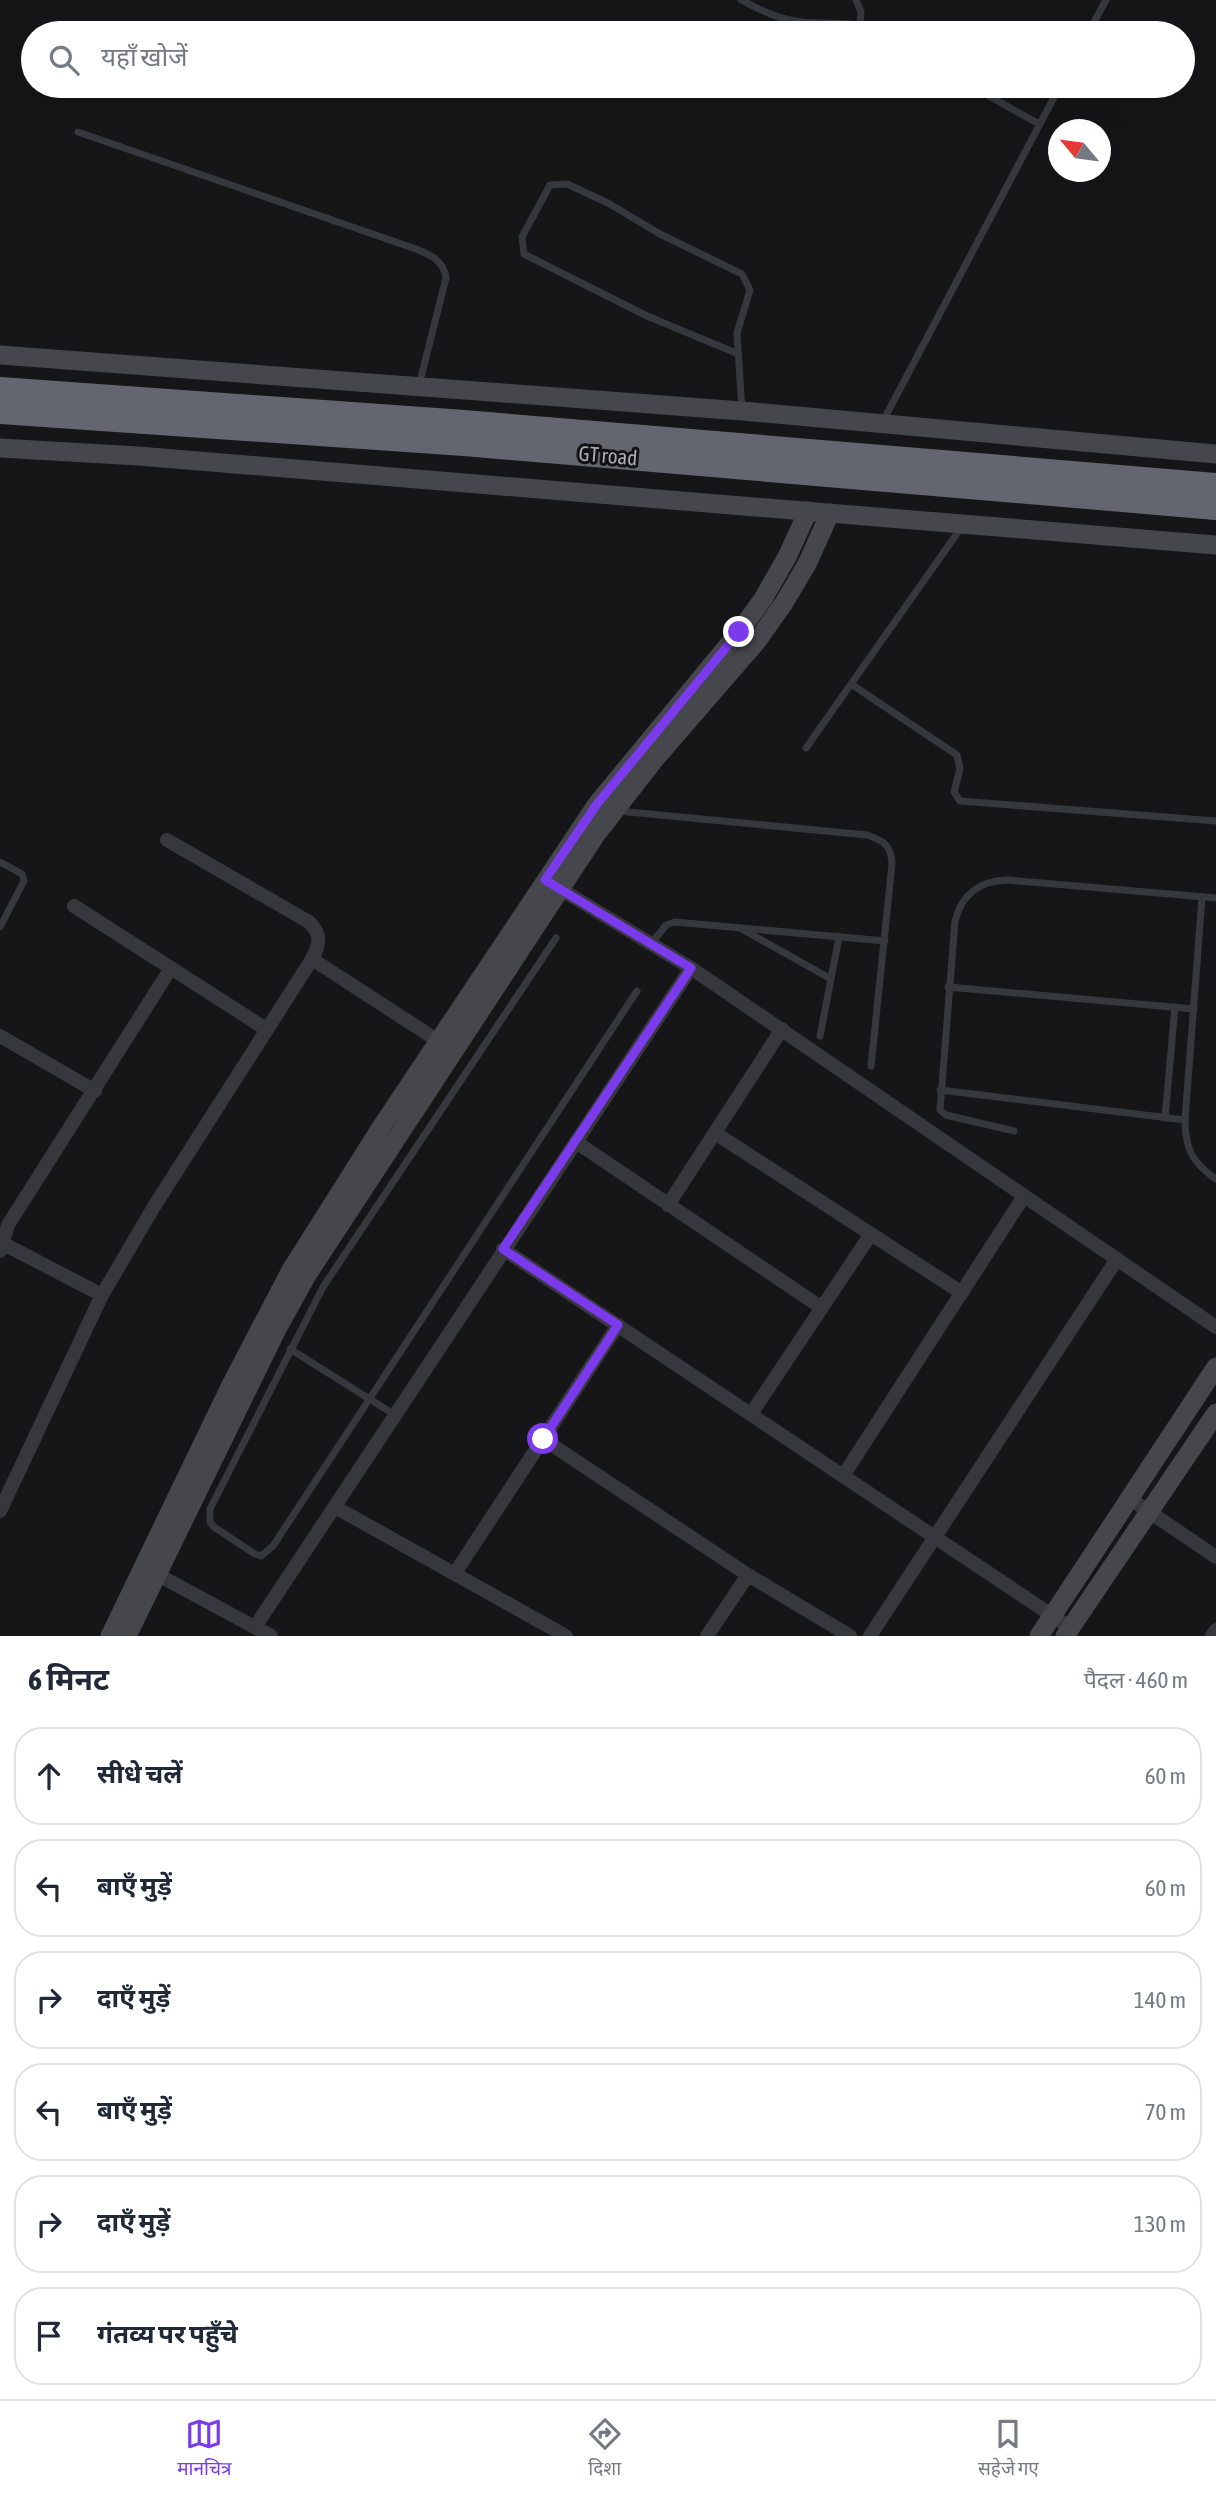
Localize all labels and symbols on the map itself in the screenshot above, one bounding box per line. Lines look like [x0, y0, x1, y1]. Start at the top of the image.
north arrow [1048, 119, 1111, 182]
street label: GT road [578, 440, 638, 470]
route end [723, 616, 754, 647]
route start [527, 1423, 558, 1454]

